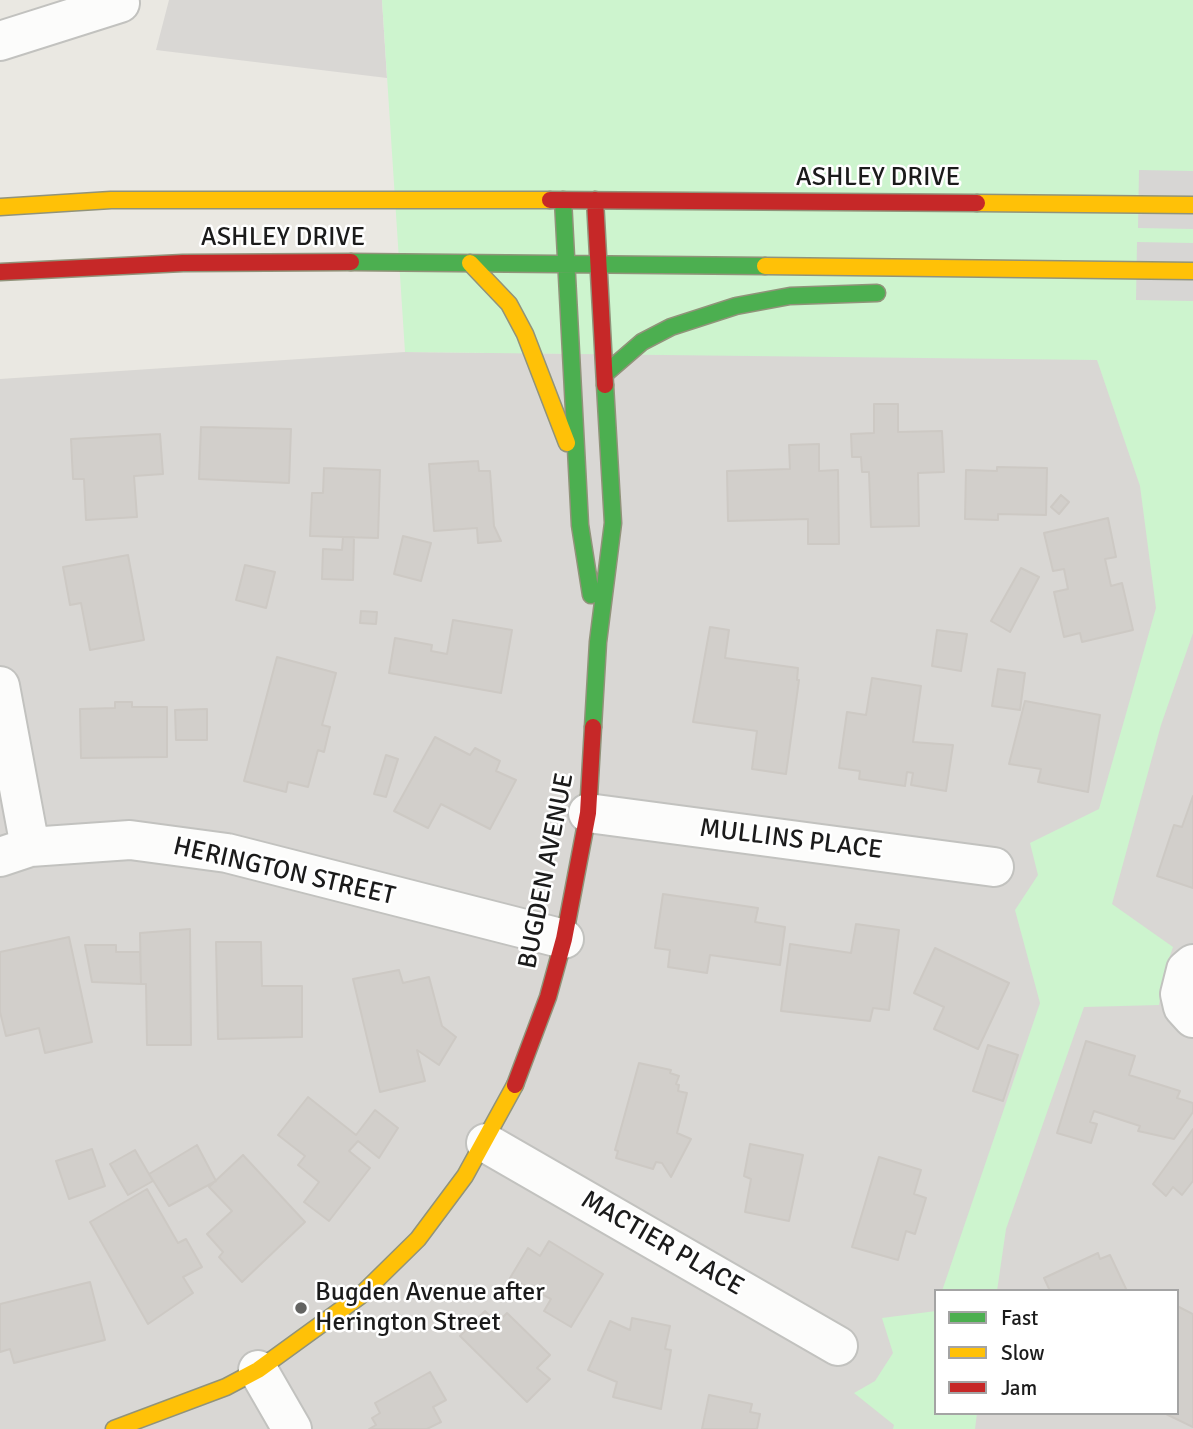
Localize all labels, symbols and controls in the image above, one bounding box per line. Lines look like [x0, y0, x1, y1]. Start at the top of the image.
street label: ASHLEY DRIVE [796, 162, 960, 194]
street label: ASHLEY DRIVE [201, 222, 365, 254]
street label: BUGDEN AVENUE [513, 771, 581, 971]
street label: MULLINS PLACE [698, 813, 884, 867]
street label: HERINGTON STREET [170, 831, 398, 913]
street label: MACTIER PLACE [575, 1185, 749, 1303]
place label: Bugden Avenue after Herington Street [315, 1277, 545, 1338]
legend [934, 1289, 1179, 1415]
marker: Bugden Avenue after Herington Street [293, 1300, 309, 1316]
text: Fast [1001, 1305, 1038, 1331]
text: Slow [1001, 1340, 1045, 1366]
text: Jam [1001, 1375, 1037, 1401]

